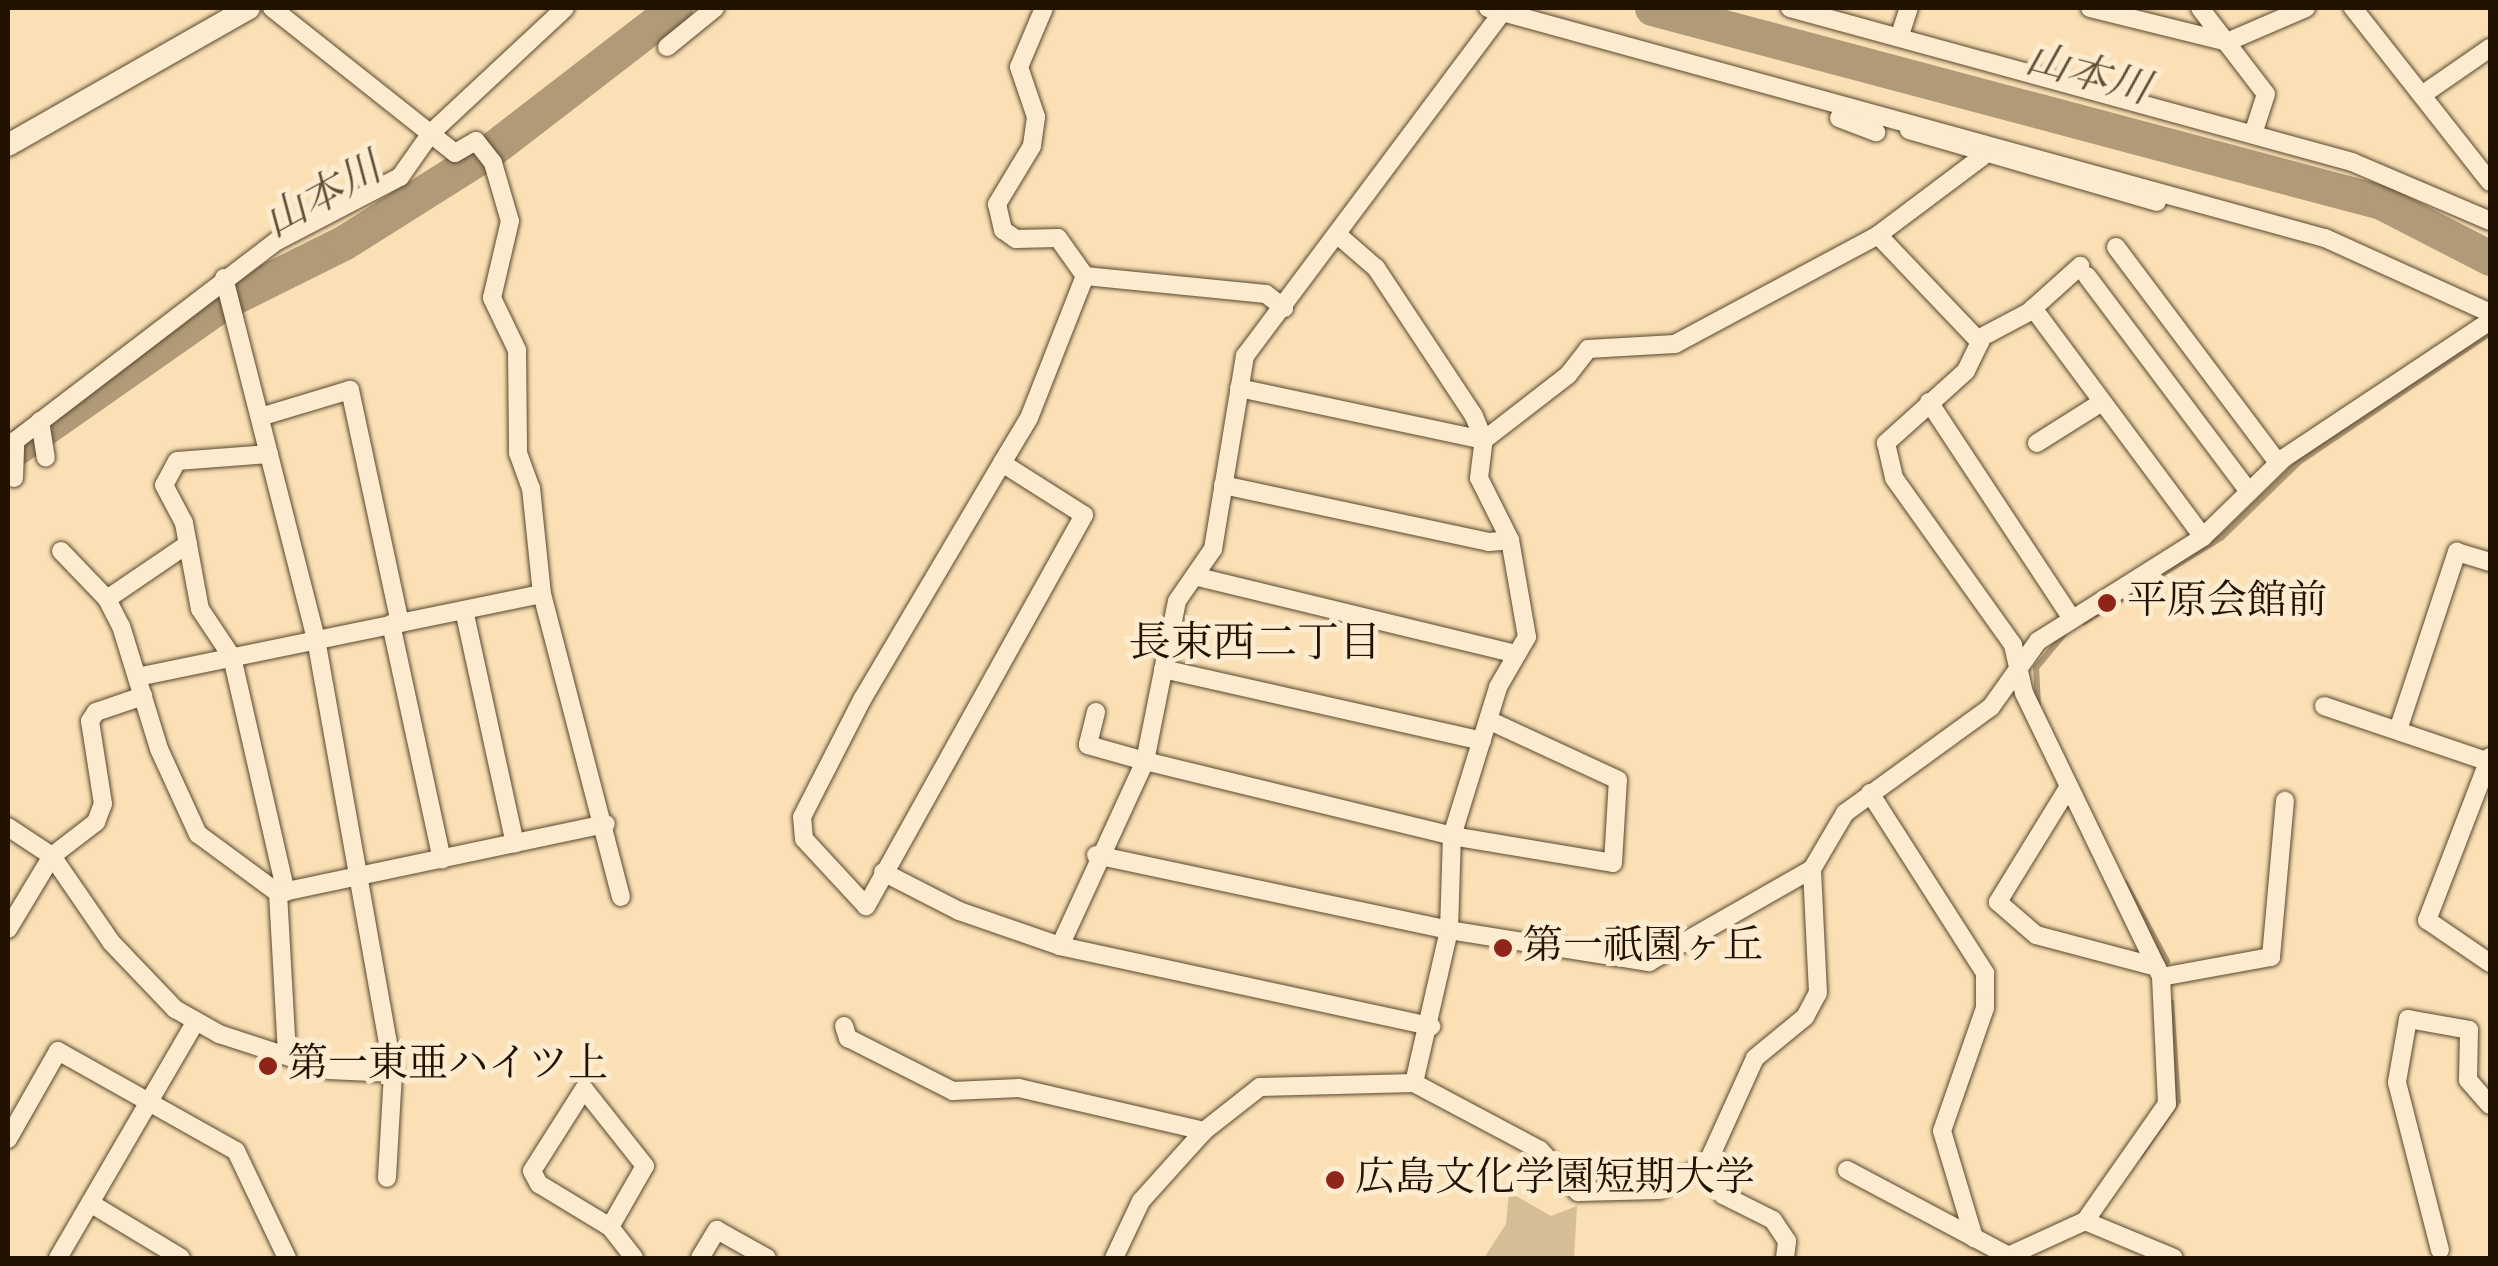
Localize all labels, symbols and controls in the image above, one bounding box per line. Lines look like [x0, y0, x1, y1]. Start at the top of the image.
water label: 山本川 [2020, 36, 2154, 118]
water label: 山本川 [257, 145, 391, 251]
place label: 平原会館前 [2127, 579, 2327, 627]
marker: 平原会館前 [2096, 592, 2118, 614]
district label: 長束西二丁目 [1129, 621, 1381, 671]
place label: 第一祇園ヶ丘 [1523, 924, 1763, 972]
marker: 第一祇園ヶ丘 [1492, 937, 1514, 959]
place label: 第一東亜ハイツ上 [288, 1042, 608, 1090]
marker: 第一東亜ハイツ上 [257, 1055, 279, 1077]
place label: 広島文化学園短期大学 [1355, 1156, 1755, 1204]
marker: 広島文化学園短期大学 [1324, 1169, 1346, 1191]

